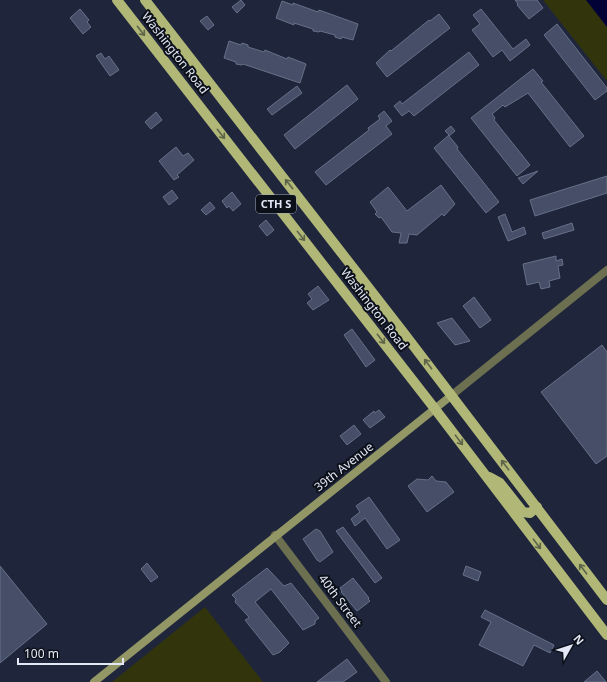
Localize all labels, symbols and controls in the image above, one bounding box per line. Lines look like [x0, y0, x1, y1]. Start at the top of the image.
street label: Washington Road [138, 8, 213, 97]
one-way arrow [137, 25, 145, 36]
one-way arrow [217, 128, 225, 139]
one-way arrow [284, 178, 293, 189]
road number: CTH S [256, 195, 296, 213]
one-way arrow [297, 230, 305, 241]
street label: Washington Road [337, 264, 412, 353]
one-way arrow [376, 333, 385, 344]
one-way arrow [424, 359, 432, 370]
one-way arrow [455, 435, 463, 446]
street label: 39th Avenue [311, 438, 377, 495]
one-way arrow [501, 460, 509, 471]
one-way arrow [533, 538, 542, 549]
one-way arrow [579, 563, 588, 574]
street label: 40th Street [315, 571, 366, 631]
north arrow [551, 626, 591, 666]
text: N [571, 631, 588, 648]
scale bar [18, 640, 123, 666]
text: 100 m [24, 645, 59, 662]

